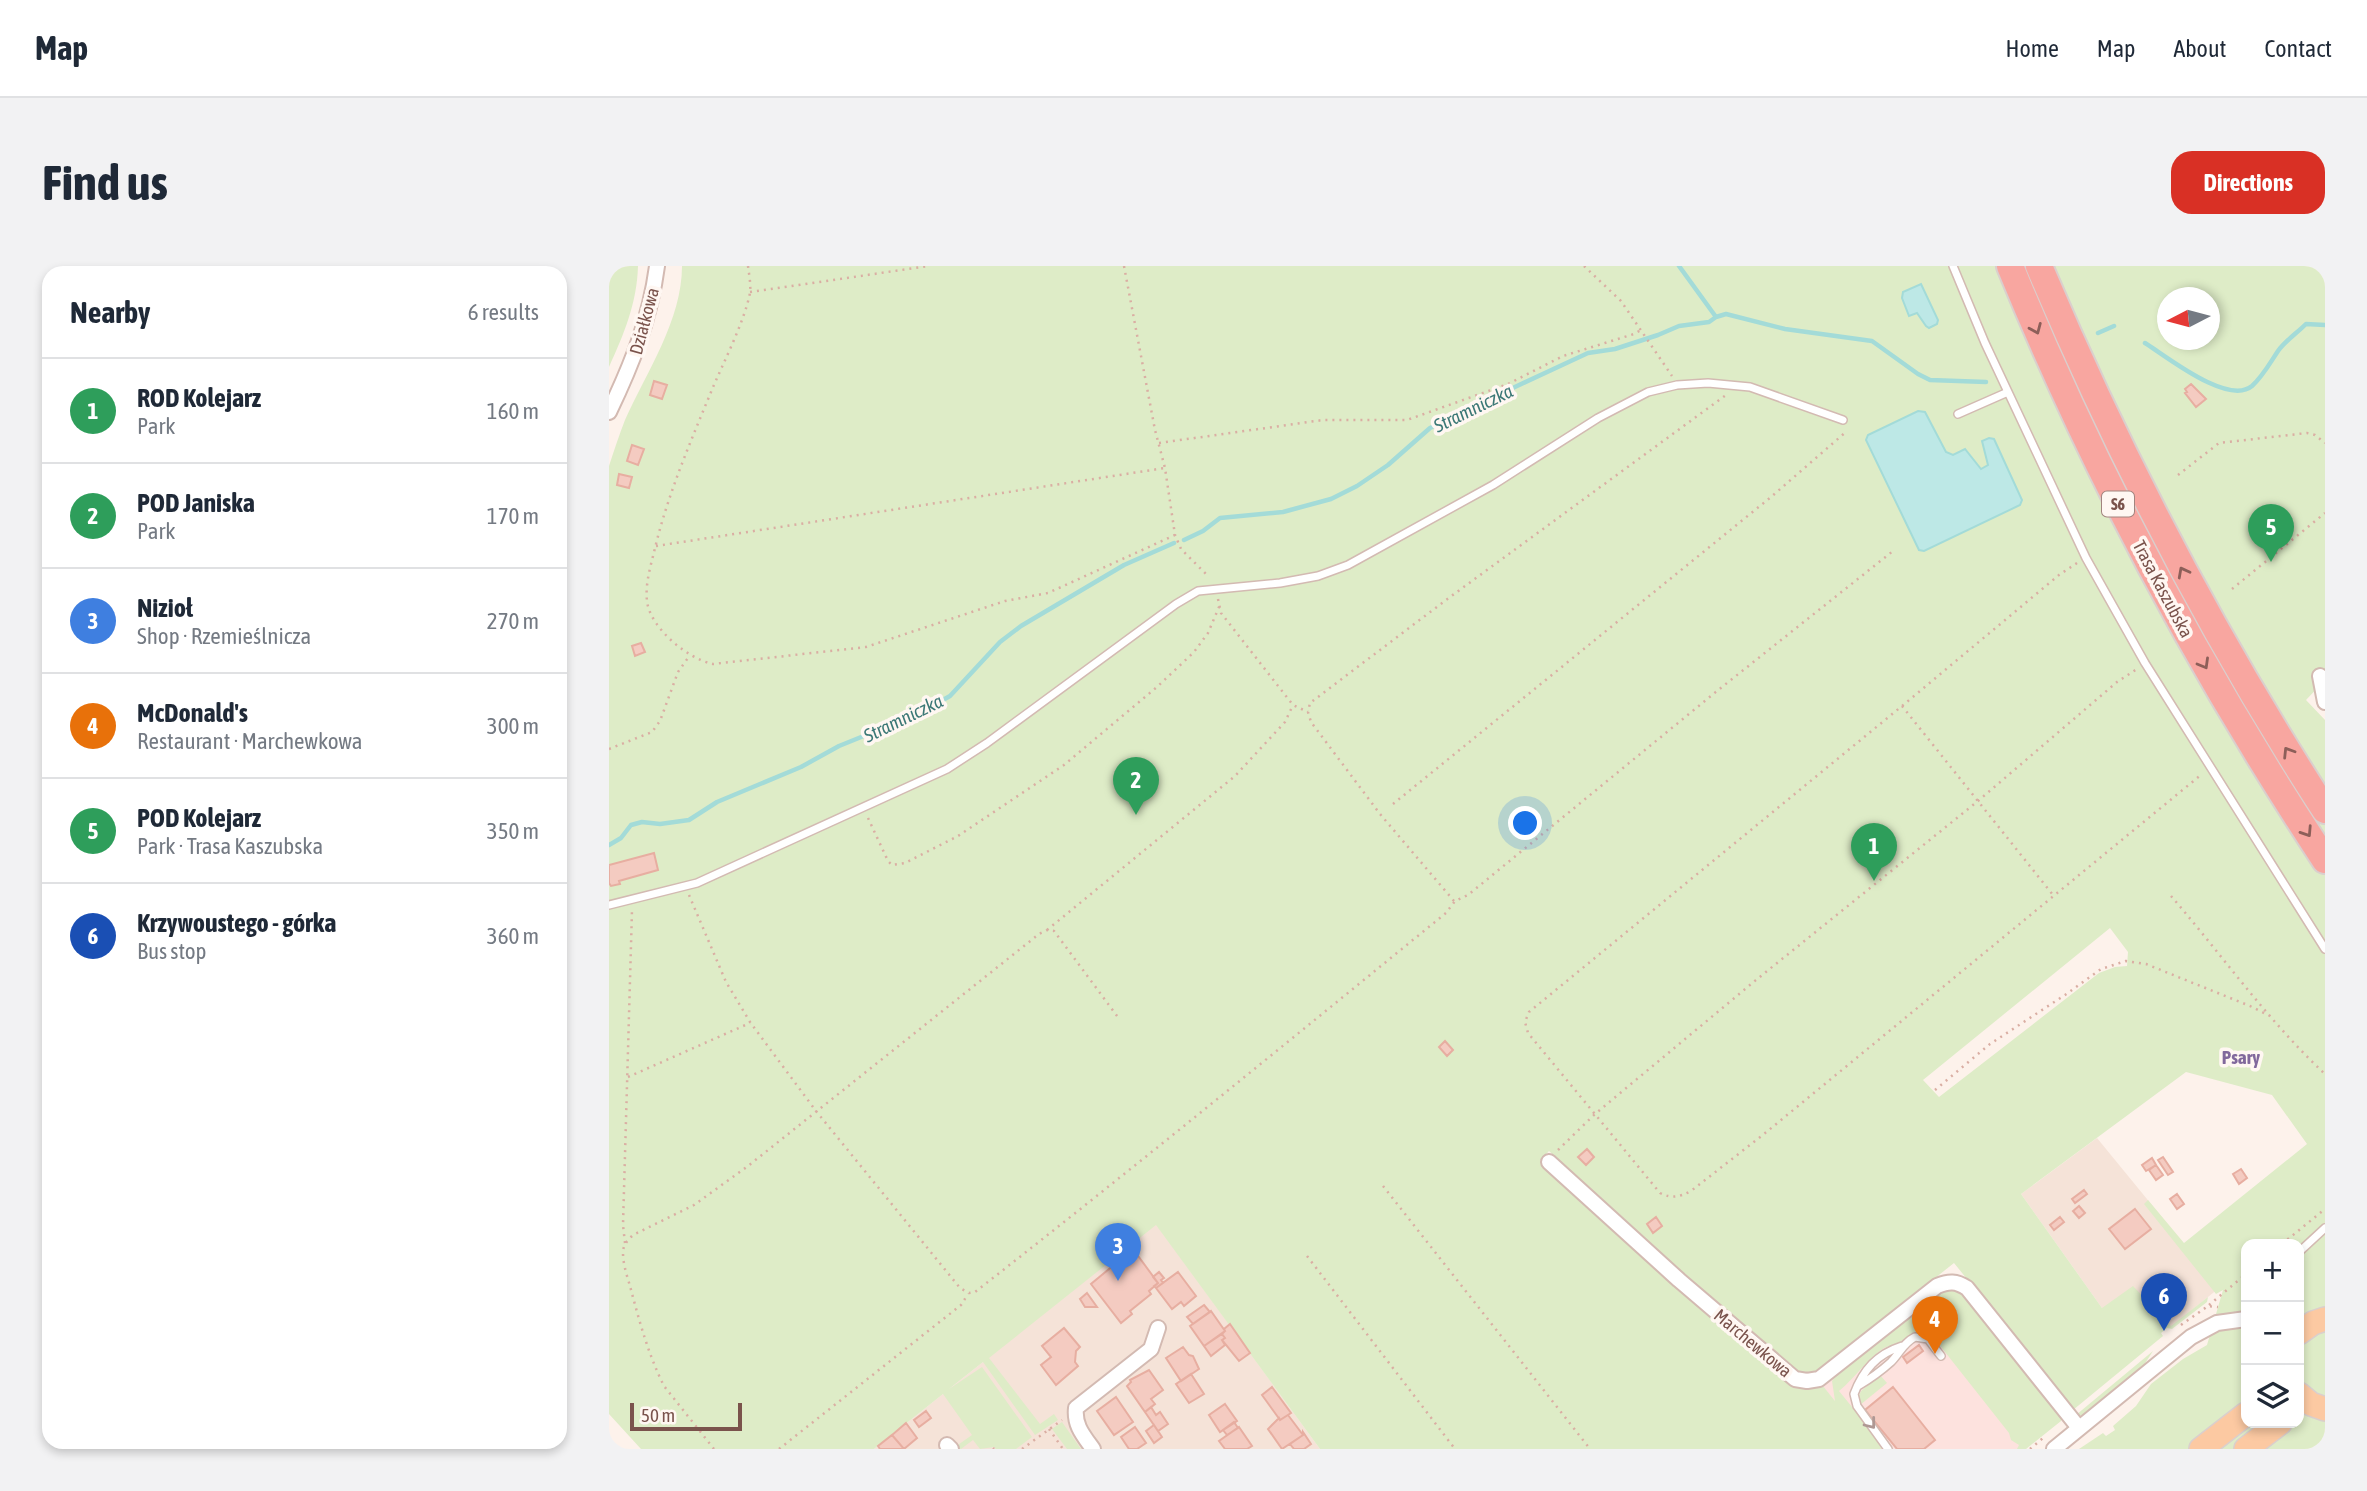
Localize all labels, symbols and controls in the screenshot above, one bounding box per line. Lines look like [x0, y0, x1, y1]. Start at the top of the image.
text: Map [35, 29, 88, 67]
text: Home [2005, 35, 2059, 62]
text: Map [2097, 35, 2135, 62]
text: About [2173, 35, 2226, 62]
text: Contact [2264, 35, 2332, 62]
button: Directions [2171, 151, 2325, 214]
text: Find us [42, 154, 168, 210]
street label: Działkowa [625, 285, 663, 357]
north arrow [2157, 287, 2220, 350]
text: Nearby [70, 295, 150, 329]
text: 6 results [468, 299, 539, 325]
one-way arrow [2028, 322, 2042, 334]
water label: Stramniczka [1429, 379, 1516, 437]
text: ROD Kolejarz [137, 383, 261, 413]
text: 1 [88, 398, 98, 424]
text: 160 m [487, 398, 539, 424]
text: Park [137, 413, 175, 439]
text: POD Janiska [137, 488, 255, 518]
road number: S6 [2102, 492, 2134, 516]
text: 2 [88, 503, 98, 529]
text: 170 m [487, 503, 539, 529]
pin: 5 [2248, 504, 2294, 562]
text: Park [137, 518, 175, 544]
street label: Trasa Kaszubska [2129, 537, 2197, 641]
one-way arrow [2178, 566, 2192, 579]
text: Nizioł [137, 593, 193, 623]
text: 3 [88, 608, 98, 634]
text: 270 m [487, 608, 539, 634]
text: Shop · Rzemieślnicza [137, 623, 311, 649]
one-way arrow [2196, 656, 2209, 669]
water label: Stramniczka [859, 689, 946, 747]
text: McDonald's [137, 698, 248, 728]
text: 4 [88, 713, 98, 739]
text: 300 m [487, 713, 539, 739]
text: Restaurant · Marchewkowa [137, 728, 362, 754]
one-way arrow [2284, 747, 2297, 760]
pin: 2 [1113, 757, 1159, 815]
text: POD Kolejarz [137, 803, 261, 833]
your location [1508, 806, 1542, 840]
text: 5 [88, 818, 98, 844]
text: 350 m [487, 818, 539, 844]
pin: 1 [1851, 823, 1897, 881]
one-way arrow [2299, 825, 2312, 838]
text: Park · Trasa Kaszubska [137, 833, 323, 859]
text: Krzywoustego - górka [137, 908, 336, 938]
text: 6 [88, 923, 98, 949]
text: 360 m [487, 923, 539, 949]
text: Bus stop [137, 938, 207, 964]
district label: Psary [2222, 1046, 2260, 1068]
pin: 3 [1095, 1223, 1141, 1281]
map controls [2241, 1239, 2304, 1428]
button: + [2241, 1239, 2304, 1302]
pin: 6 [2141, 1273, 2187, 1331]
pin: 4 [1912, 1296, 1958, 1354]
button: − [2241, 1302, 2304, 1365]
street label: Marchewkowa [1710, 1305, 1796, 1381]
button: layers [2241, 1365, 2304, 1428]
scale bar [630, 1400, 742, 1432]
text: 50 m [641, 1404, 675, 1426]
one-way arrow [1862, 1416, 1875, 1428]

